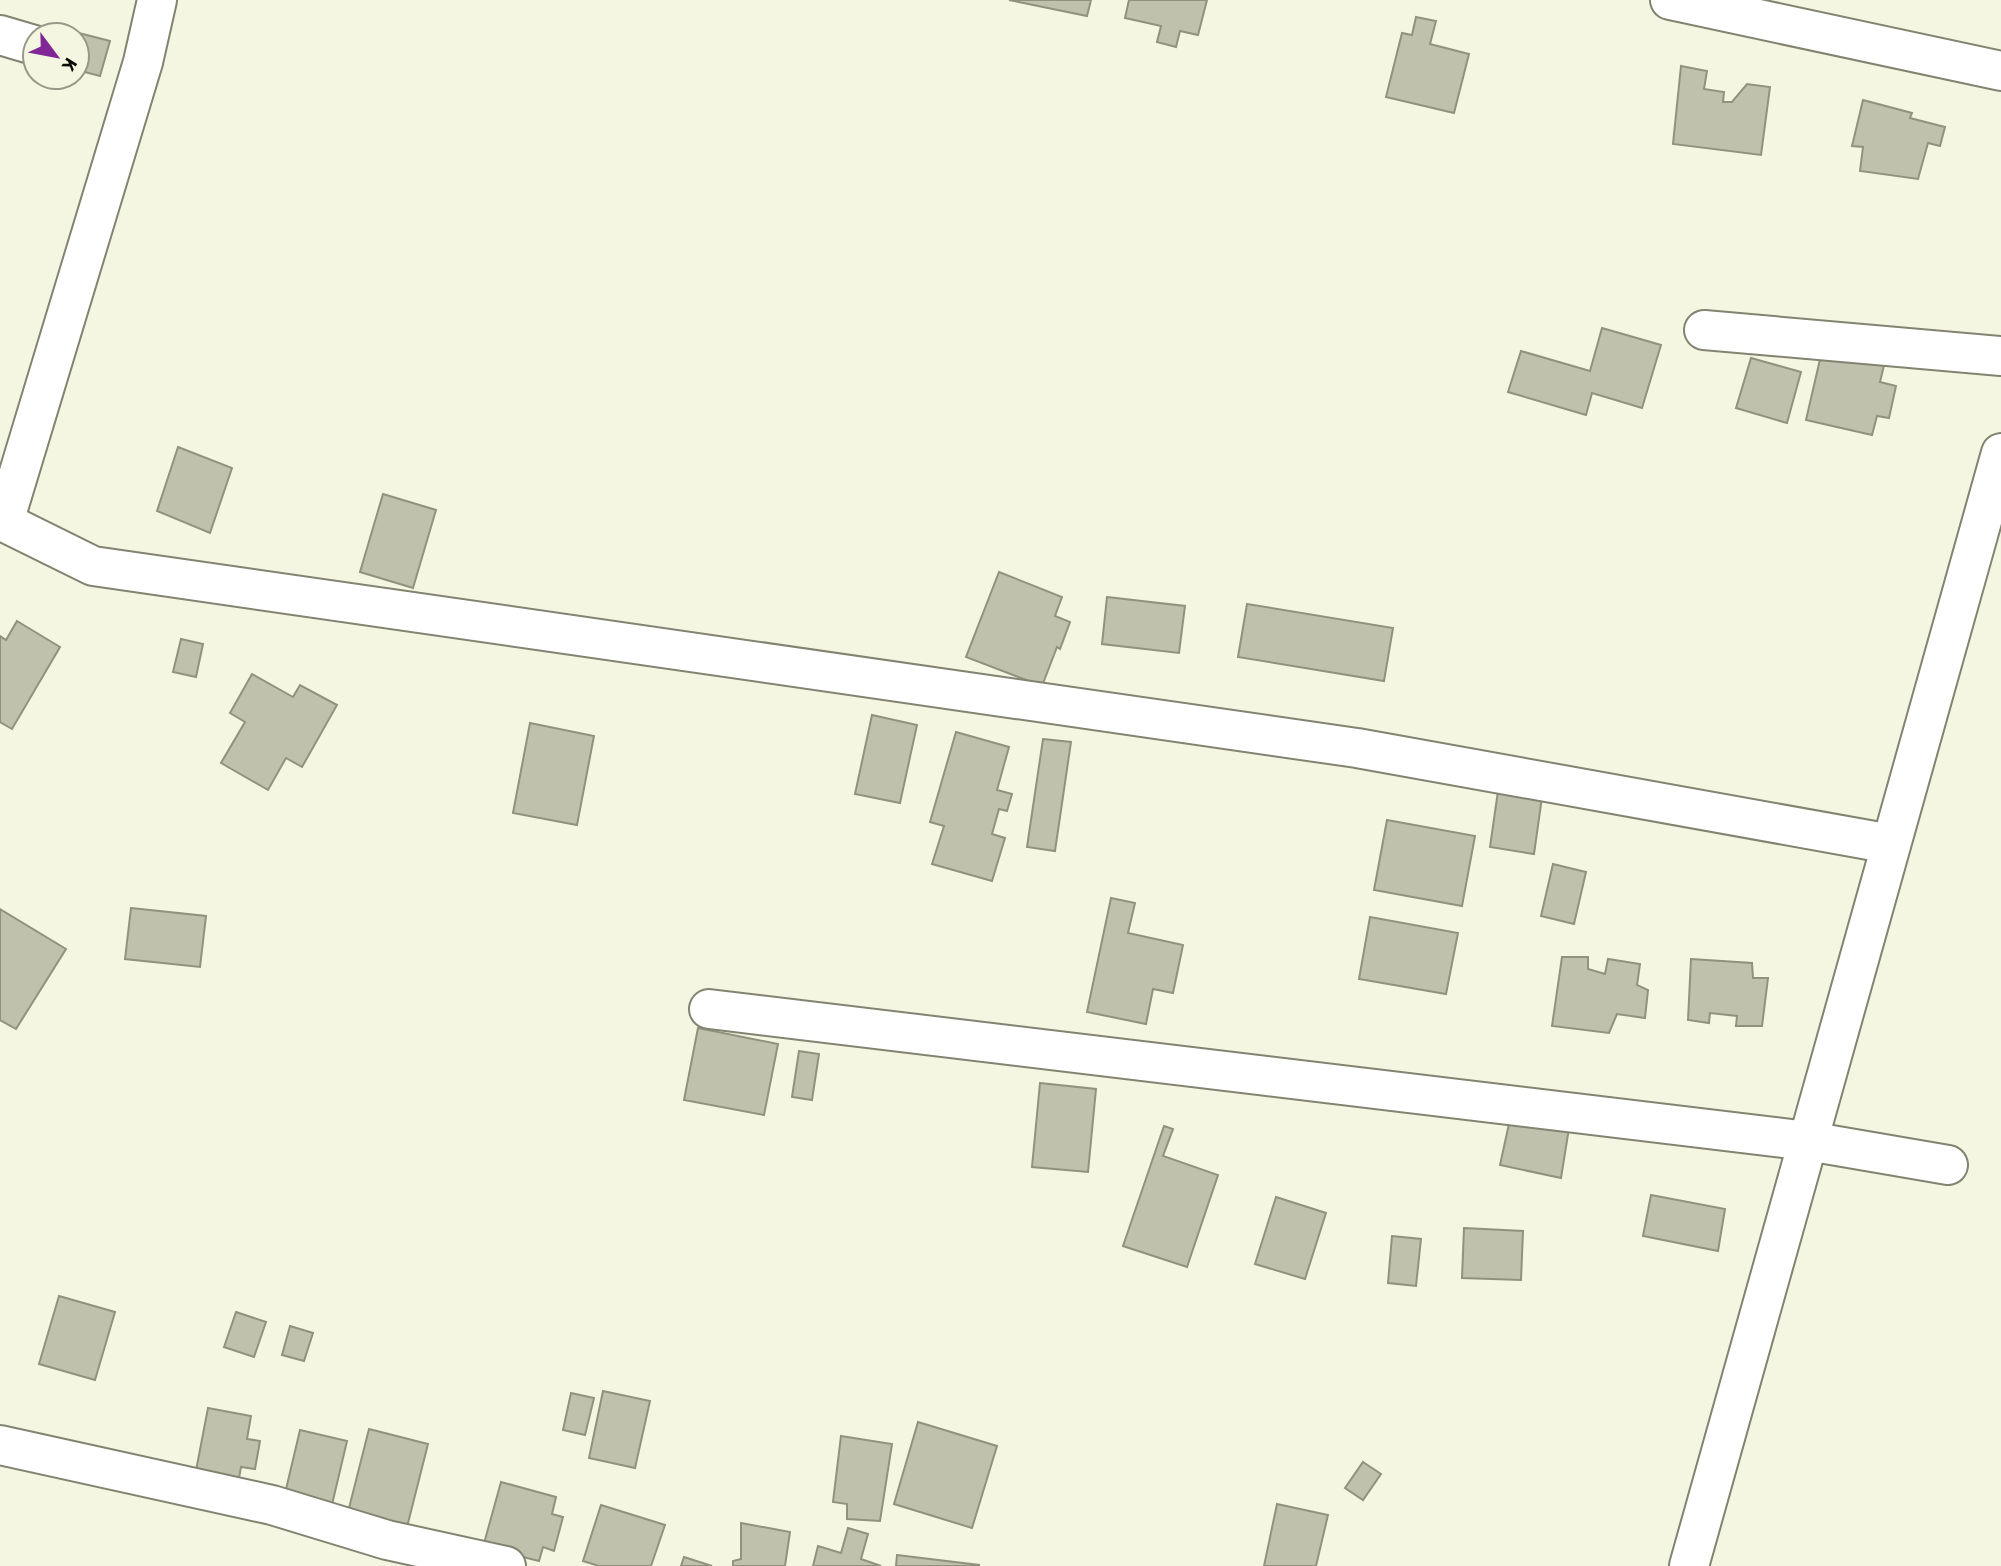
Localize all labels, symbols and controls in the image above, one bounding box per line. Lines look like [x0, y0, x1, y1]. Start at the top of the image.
north arrow [21, 21, 91, 91]
text: K [54, 52, 84, 77]

